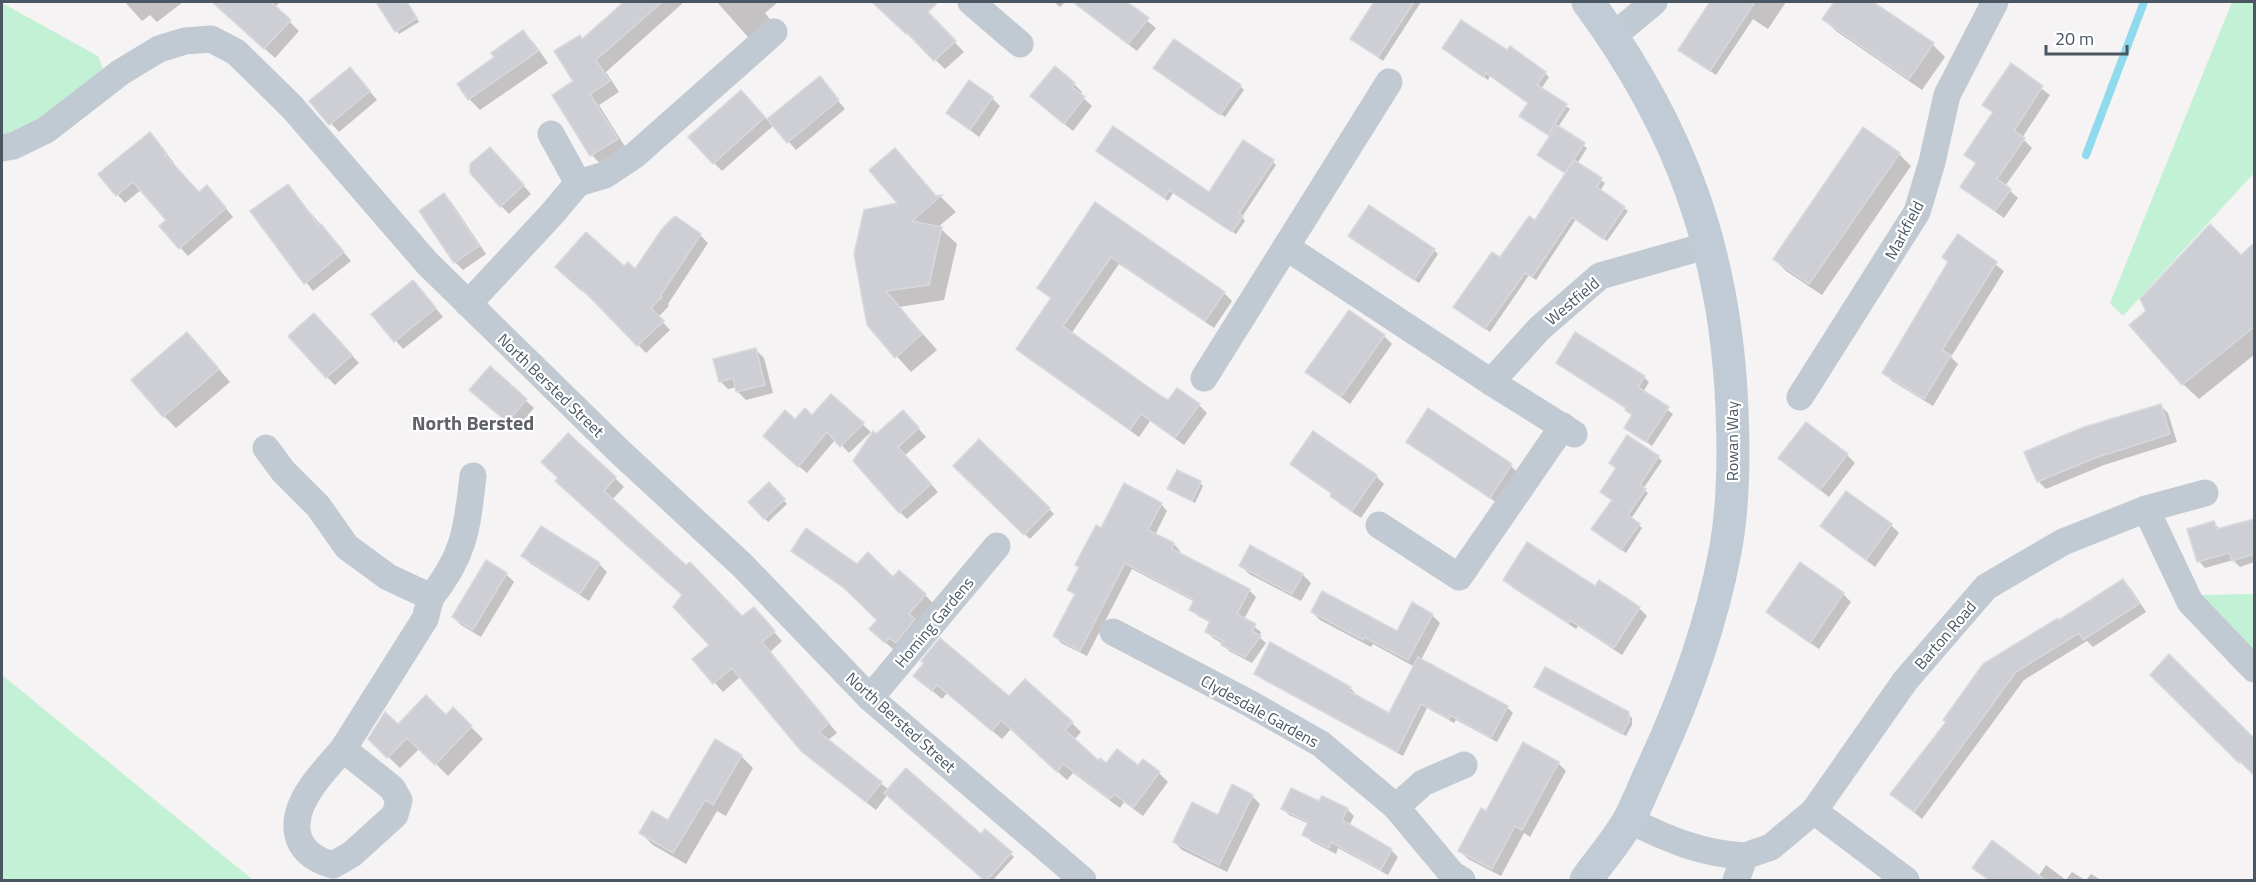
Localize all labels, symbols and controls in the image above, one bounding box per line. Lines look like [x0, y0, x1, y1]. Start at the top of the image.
scale bar [2046, 18, 2127, 56]
text: 20 m [2055, 25, 2094, 52]
street label: Markfield [1878, 196, 1930, 264]
street label: Westfield [1540, 271, 1604, 331]
street label: North Bersted Street [492, 328, 610, 443]
street label: Rowan Way [1720, 401, 1744, 481]
district label: North Bersted [412, 407, 534, 438]
street label: Homing Gardens [889, 571, 979, 673]
street label: Barton Road [1908, 595, 1982, 675]
street label: North Bersted Street [841, 666, 961, 778]
street label: Clydesdale Gardens [1197, 669, 1323, 753]

